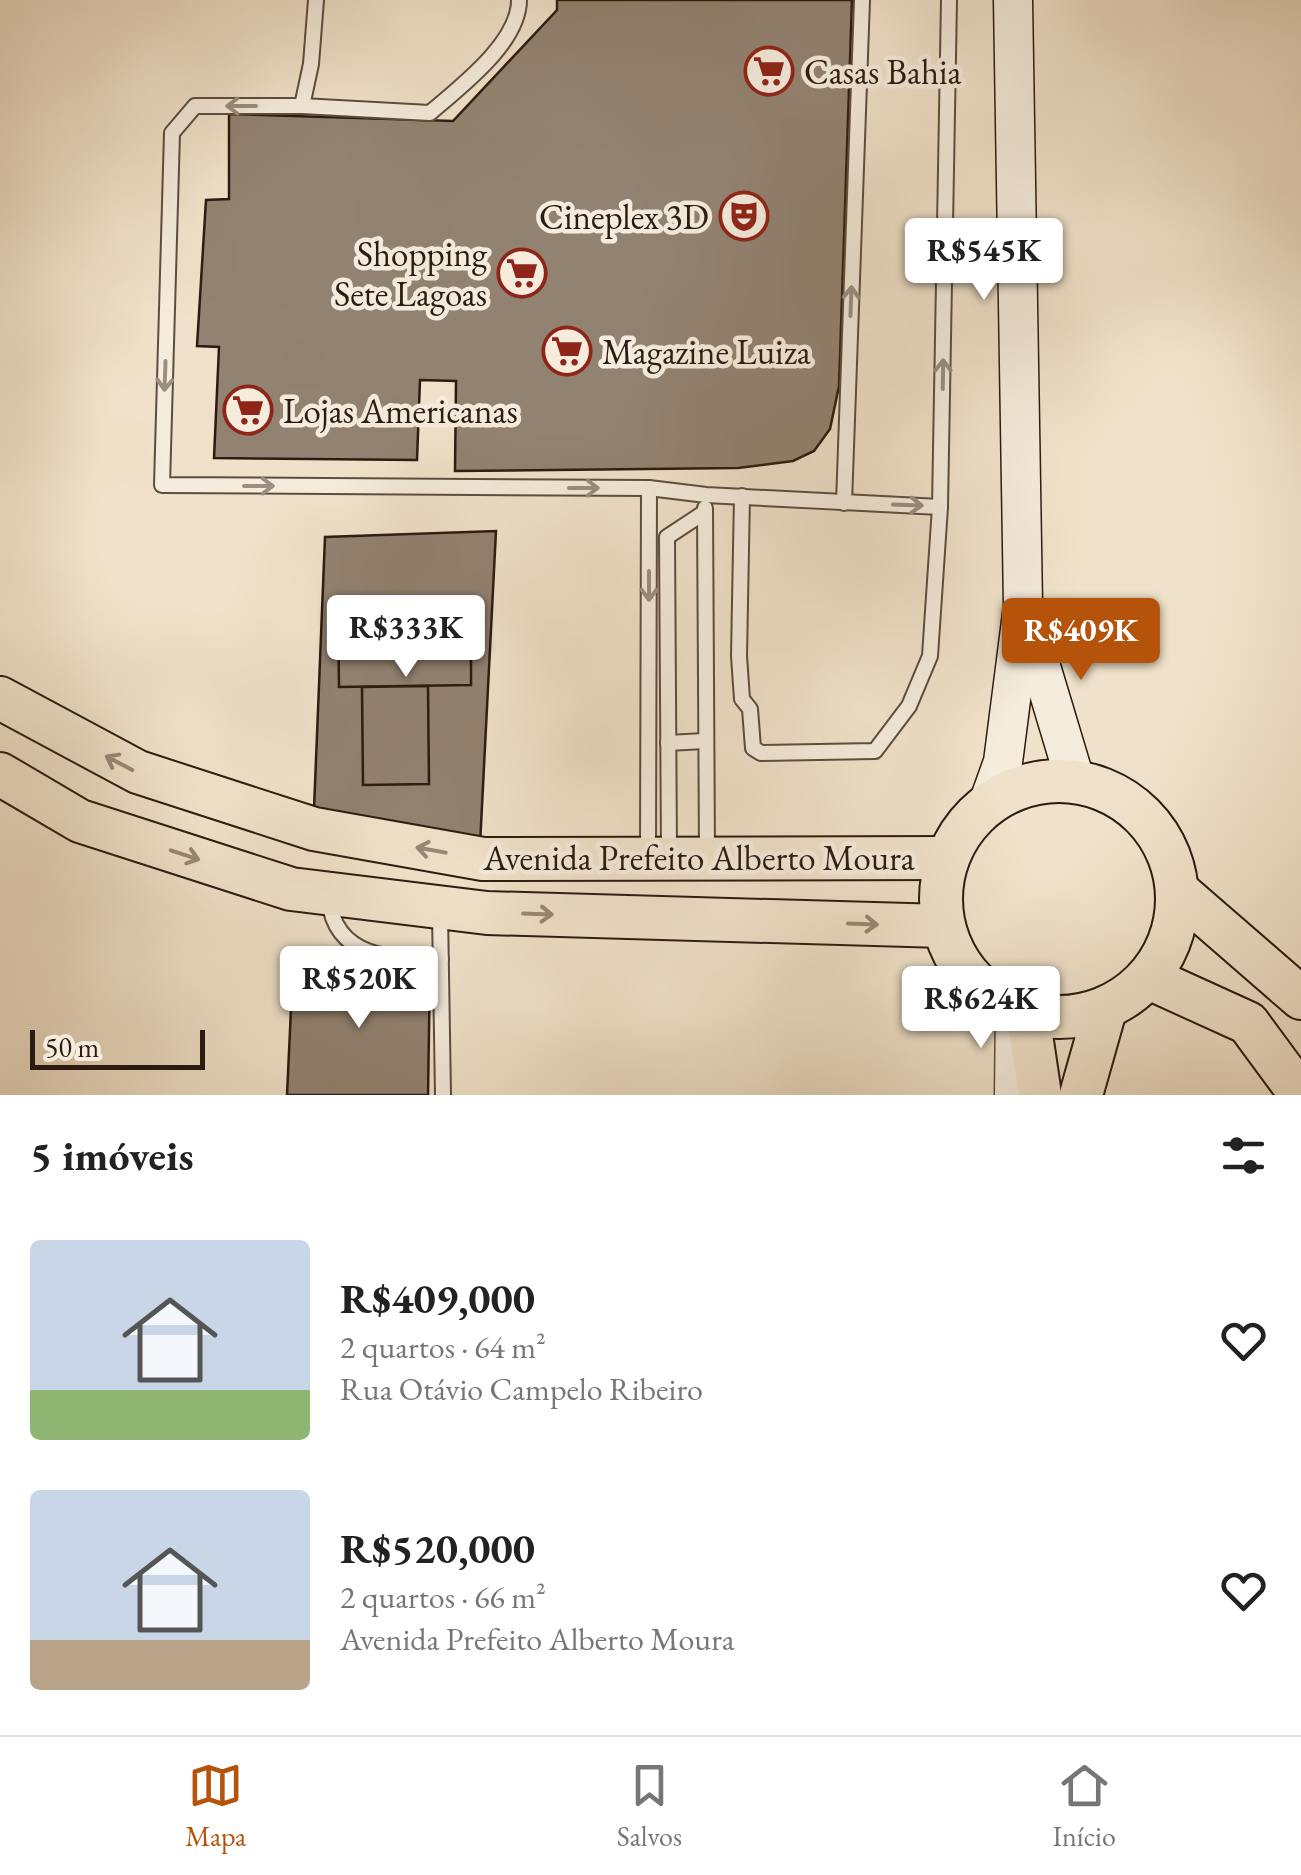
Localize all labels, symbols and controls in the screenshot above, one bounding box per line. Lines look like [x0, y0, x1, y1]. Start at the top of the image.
supermarket icon: Casas Bahia [743, 45, 795, 97]
place label: Casas Bahia [804, 49, 962, 94]
one-way arrow [226, 96, 258, 116]
theatre icon: Cineplex 3D [718, 190, 770, 242]
place label: Cineplex 3D [539, 194, 709, 239]
pin: R$545K [903, 218, 1065, 303]
text: R$545K [927, 229, 1041, 271]
place label: Shopping Sete Lagoas [334, 231, 488, 316]
supermarket icon: Shopping Sete Lagoas [496, 247, 548, 299]
one-way arrow [842, 285, 861, 317]
supermarket icon: Magazine Luiza [541, 325, 593, 377]
place label: Magazine Luiza [602, 329, 811, 374]
one-way arrow [933, 359, 952, 391]
one-way arrow [155, 360, 174, 392]
supermarket icon: Lojas Americanas [222, 384, 274, 436]
place label: Lojas Americanas [283, 388, 518, 433]
one-way arrow [242, 476, 275, 496]
one-way arrow [568, 478, 600, 498]
one-way arrow [892, 496, 924, 515]
one-way arrow [640, 568, 658, 601]
pin: R$333K [325, 595, 487, 680]
pin: R$409K [1000, 598, 1162, 683]
text: R$333K [349, 606, 463, 648]
text: R$409K [1024, 609, 1138, 651]
one-way arrow [105, 752, 135, 772]
street label: Avenida Prefeito Alberto Moura [482, 835, 915, 880]
one-way arrow [415, 840, 448, 859]
one-way arrow [168, 847, 200, 865]
one-way arrow [521, 905, 553, 924]
one-way arrow [846, 914, 878, 933]
pin: R$520K [278, 946, 440, 1031]
text: R$520K [302, 957, 416, 999]
pin: R$624K [900, 966, 1062, 1051]
text: R$624K [924, 977, 1038, 1019]
scale bar [30, 1025, 205, 1070]
text: 50 m [45, 1029, 99, 1065]
text: 5 imóveis [30, 1128, 194, 1183]
icon: filters [1216, 1128, 1271, 1183]
text: R$409,000 [340, 1271, 535, 1326]
icon: home [110, 1280, 230, 1400]
icon: heart [1216, 1313, 1271, 1368]
text: 2 quartos · 64 m² [340, 1326, 546, 1368]
text: Rua Otávio Campelo Ribeiro [340, 1368, 703, 1410]
text: R$520,000 [340, 1521, 535, 1576]
icon: home [110, 1530, 230, 1650]
icon: heart [1216, 1563, 1271, 1618]
text: 2 quartos · 66 m² [340, 1576, 546, 1618]
text: Avenida Prefeito Alberto Moura [340, 1618, 735, 1660]
tab: Mapa [185, 1758, 246, 1854]
tab: Salvos [617, 1758, 682, 1854]
tab: Início [1052, 1758, 1116, 1854]

